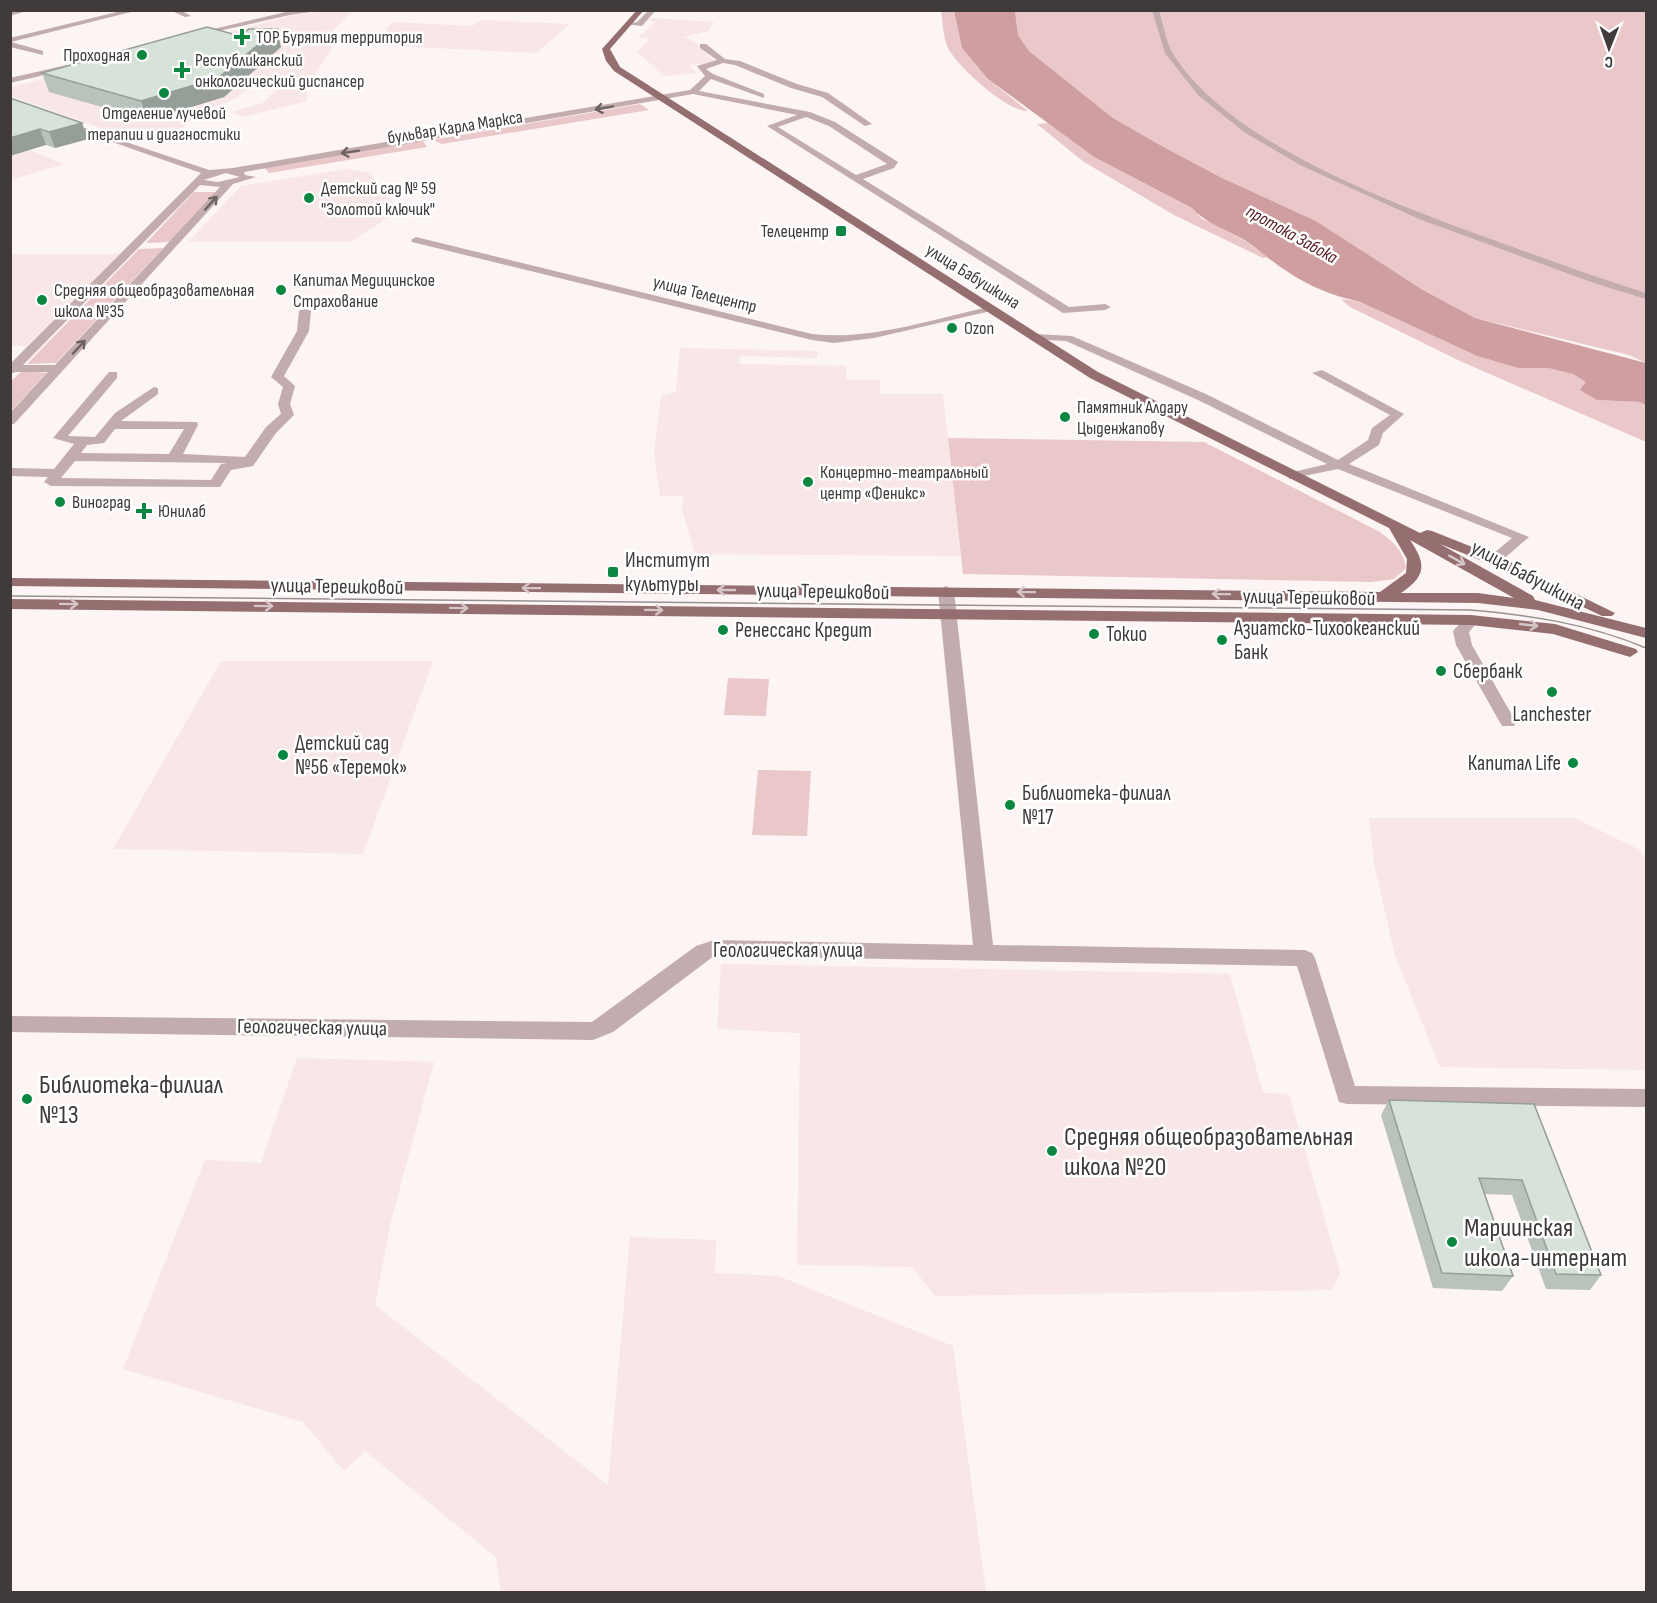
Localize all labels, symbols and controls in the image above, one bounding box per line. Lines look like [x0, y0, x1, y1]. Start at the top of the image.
north arrow [1579, 18, 1639, 78]
place label: ТОР Бурятия территория [256, 27, 423, 48]
marker: ТОР Бурятия территория [233, 28, 251, 46]
place label: Проходная [63, 45, 130, 66]
marker: Проходная [135, 48, 149, 62]
place label: Республиканский онкологический диспансер [195, 50, 364, 92]
text: С [1604, 52, 1613, 71]
marker: Республиканский онкологический диспансер [173, 61, 191, 79]
marker: Отделение лучевой терапии и диагностики [157, 86, 171, 100]
place label: Отделение лучевой терапии и диагностики [87, 103, 241, 145]
one-way arrow [595, 103, 615, 114]
street label: бульвар Карла Маркса [386, 106, 524, 149]
one-way arrow [341, 146, 360, 157]
place label: Детский сад № 59 "Золотой ключик" [321, 178, 436, 220]
marker: Детский сад № 59 "Золотой ключик" [302, 191, 316, 205]
one-way arrow [204, 196, 218, 211]
water label: протока Забока [1243, 201, 1342, 268]
place label: Телецентр [761, 221, 829, 242]
marker: Телецентр [834, 224, 848, 238]
street label: улица Бабушкина [922, 239, 1024, 314]
place label: Капитал Медицинское Страхование [293, 270, 435, 312]
street label: улица Телецентр [651, 271, 759, 318]
place label: Средняя общеобразовательная школа №35 [54, 280, 254, 322]
marker: Капитал Медицинское Страхование [274, 283, 288, 297]
marker: Средняя общеобразовательная школа №35 [35, 293, 49, 307]
place label: Ozon [964, 318, 994, 339]
marker: Ozon [945, 321, 959, 335]
one-way arrow [72, 340, 86, 355]
place label: Памятник Алдару Цыденжапову [1077, 397, 1188, 439]
marker: Памятник Алдару Цыденжапову [1058, 410, 1072, 424]
place label: Концертно-театральный центр «Феникс» [820, 462, 989, 504]
marker: Концертно-театральный центр «Феникс» [801, 475, 815, 489]
place label: Виноград [72, 492, 131, 513]
marker: Виноград [53, 495, 67, 509]
place label: Юнилаб [158, 501, 206, 522]
marker: Юнилаб [135, 502, 153, 520]
street label: улица Бабушкина [1467, 535, 1589, 616]
place label: Институт культуры [625, 548, 710, 597]
one-way arrow [1448, 554, 1465, 566]
marker: Институт культуры [606, 565, 620, 579]
street label: улица Терешковой [270, 573, 404, 600]
street label: улица Терешковой [756, 578, 890, 605]
one-way arrow [522, 582, 542, 594]
one-way arrow [717, 584, 737, 596]
street label: улица Терешковой [1242, 584, 1376, 611]
one-way arrow [1017, 586, 1037, 598]
one-way arrow [1212, 588, 1232, 600]
one-way arrow [58, 598, 78, 610]
one-way arrow [253, 600, 273, 612]
one-way arrow [448, 602, 468, 614]
one-way arrow [643, 604, 663, 616]
place label: Азиатско-Тихоокеанский Банк [1233, 616, 1420, 665]
place label: Ренессанс Кредит [735, 618, 872, 643]
one-way arrow [1519, 620, 1539, 631]
place label: Токио [1106, 622, 1147, 647]
marker: Ренессанс Кредит [716, 623, 730, 637]
marker: Токио [1087, 627, 1101, 641]
marker: Азиатско-Тихоокеанский Банк [1215, 633, 1229, 647]
place label: Сбербанк [1453, 659, 1523, 684]
marker: Сбербанк [1434, 664, 1448, 678]
marker: Lanchester [1545, 685, 1559, 699]
place label: Lanchester [1513, 702, 1591, 727]
place label: Детский сад №56 «Теремок» [295, 731, 407, 780]
marker: Детский сад №56 «Теремок» [276, 748, 290, 762]
place label: Капитал Life [1468, 751, 1561, 776]
marker: Капитал Life [1566, 756, 1580, 770]
place label: Библиотека-филиал №17 [1022, 781, 1171, 830]
marker: Библиотека-филиал №17 [1003, 798, 1017, 812]
street label: Геологическая улица [713, 938, 863, 963]
street label: Геологическая улица [237, 1014, 387, 1041]
place label: Библиотека-филиал №13 [39, 1070, 224, 1131]
marker: Библиотека-филиал №13 [20, 1092, 34, 1106]
place label: Средняя общеобразовательная школа №20 [1064, 1122, 1353, 1183]
marker: Средняя общеобразовательная школа №20 [1045, 1144, 1059, 1158]
place label: Мариинская школа-интернат [1464, 1213, 1627, 1274]
marker: Мариинская школа-интернат [1445, 1235, 1459, 1249]

